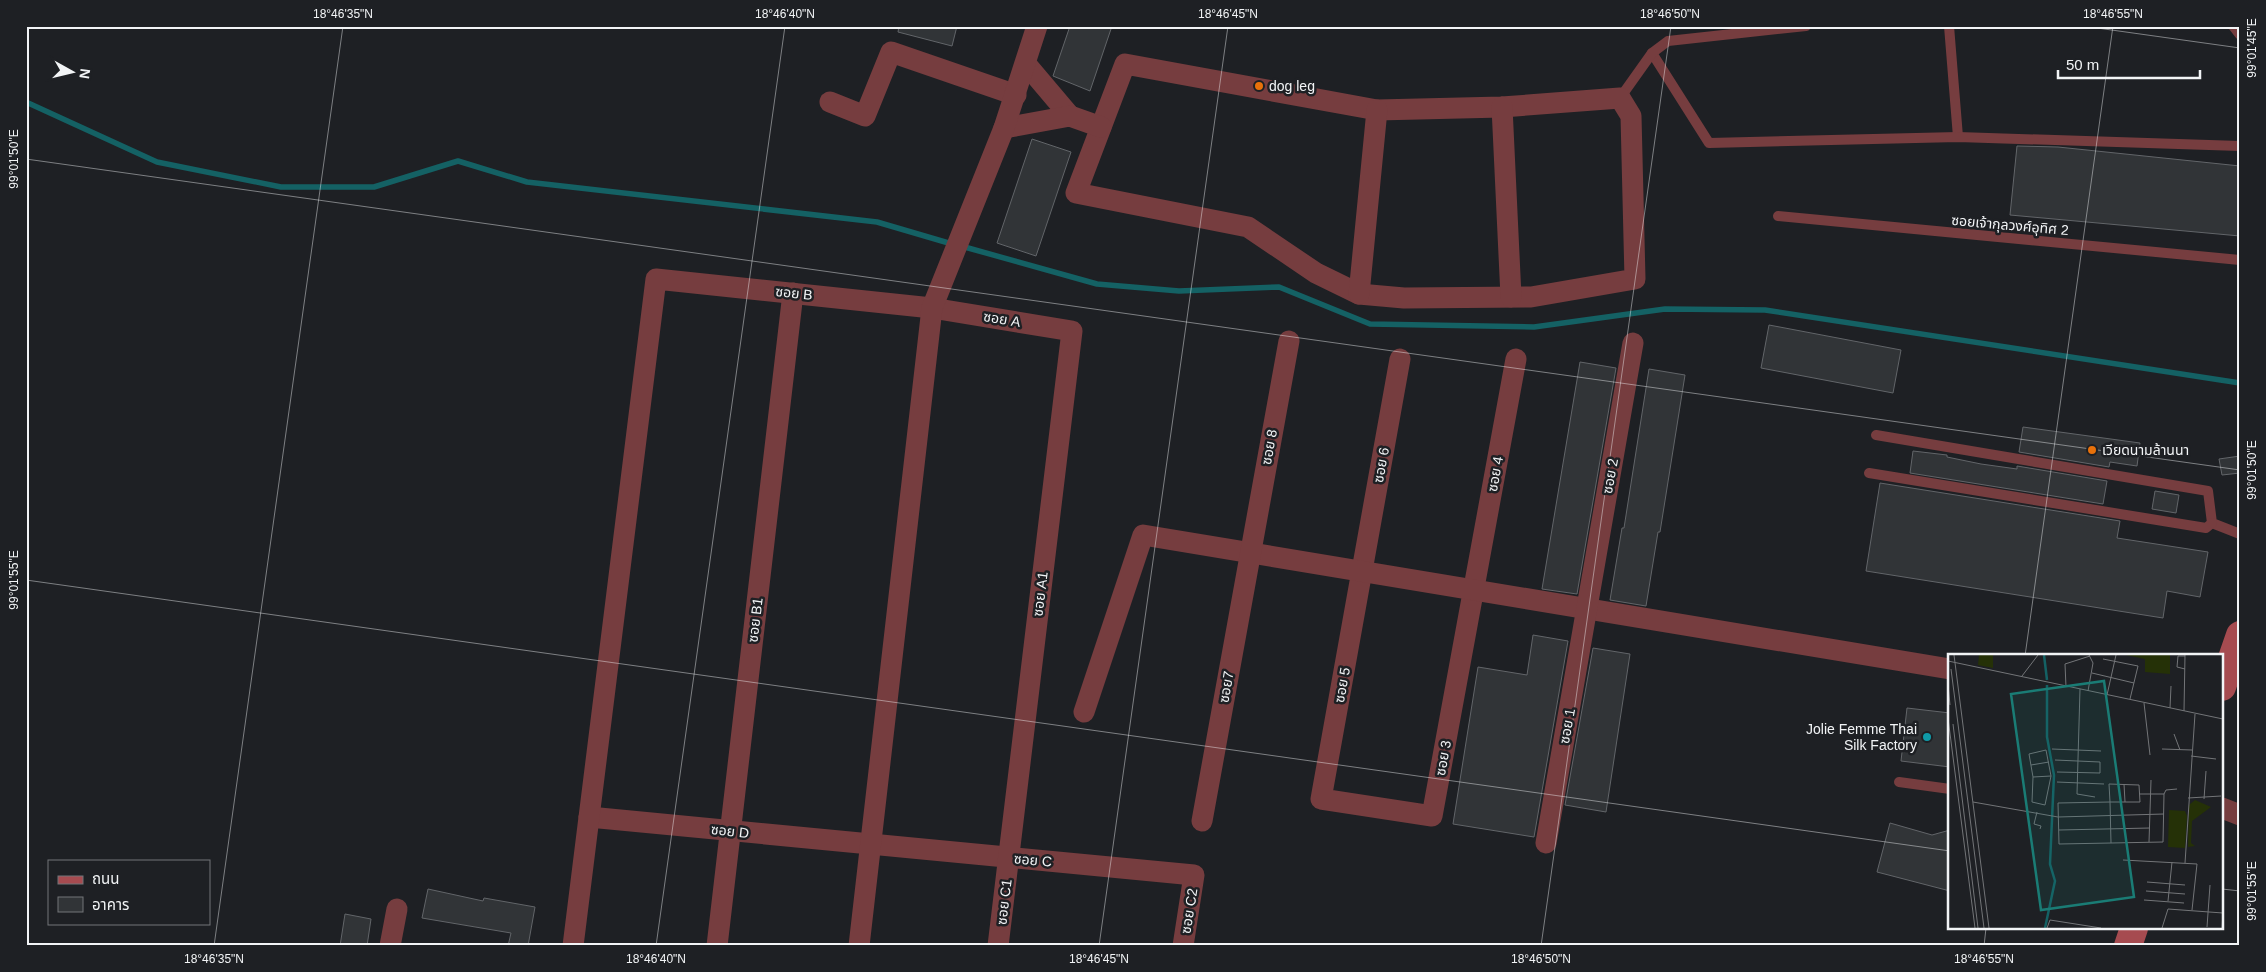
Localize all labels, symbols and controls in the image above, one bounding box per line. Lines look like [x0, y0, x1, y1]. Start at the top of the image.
text: 18°46'35"N [313, 7, 373, 21]
text: 18°46'40"N [755, 7, 815, 21]
text: 18°46'45"N [1198, 7, 1258, 21]
text: 18°46'50"N [1640, 7, 1700, 21]
text: 18°46'55"N [2083, 7, 2143, 21]
text: 99°01'45"E [2245, 18, 2259, 78]
north arrow [48, 48, 98, 98]
scale bar [2058, 48, 2201, 80]
text: 50 m [2066, 56, 2099, 73]
text: N [76, 68, 94, 80]
place label: dog leg [1269, 78, 1315, 94]
marker: dog leg [1253, 80, 1265, 92]
text: 99°01'50"E [7, 129, 21, 189]
street label: ซอยเจ้ากุลวงศ์อุทิศ 2 [1951, 212, 2069, 239]
street label: ซอย B [775, 283, 813, 303]
street label: ซอย A [982, 308, 1022, 330]
street label: ซอย 8 [1258, 428, 1280, 466]
text: 99°01'50"E [2245, 440, 2259, 500]
place label: เวียดนามล้านนา [2102, 442, 2189, 458]
marker: เวียดนามล้านนา [2086, 444, 2098, 456]
street label: ซอย 6 [1370, 446, 1392, 484]
street label: ซอย 4 [1484, 455, 1506, 493]
street label: ซอย 2 [1599, 457, 1621, 495]
text: 99°01'55"E [7, 550, 21, 610]
street label: ซอย A1 [1029, 570, 1051, 617]
street label: ซอย B1 [744, 596, 766, 643]
inset map [1948, 654, 2224, 930]
street label: ซอย 5 [1331, 666, 1353, 704]
street label: ซอย7 [1215, 670, 1237, 704]
street label: ซอย 1 [1556, 707, 1578, 745]
place label: Jolie Femme Thai Silk Factory [1806, 721, 1917, 753]
marker: Jolie Femme Thai Silk Factory [1921, 731, 1933, 743]
street label: ซอย 3 [1432, 739, 1454, 777]
street label: ซอย D [710, 821, 750, 841]
street label: ซอย C [1013, 850, 1053, 870]
legend [48, 860, 210, 924]
text: 99°01'55"E [2245, 861, 2259, 921]
text: ถนน [92, 870, 119, 887]
street label: ซอย C1 [993, 878, 1015, 926]
street label: ซอย C2 [1178, 887, 1201, 935]
text: อาคาร [92, 896, 129, 913]
text: 18°46'35"N [184, 952, 244, 966]
text: 18°46'40"N [626, 952, 686, 966]
text: 18°46'45"N [1069, 952, 1129, 966]
text: 18°46'50"N [1511, 952, 1571, 966]
text: 18°46'55"N [1954, 952, 2014, 966]

